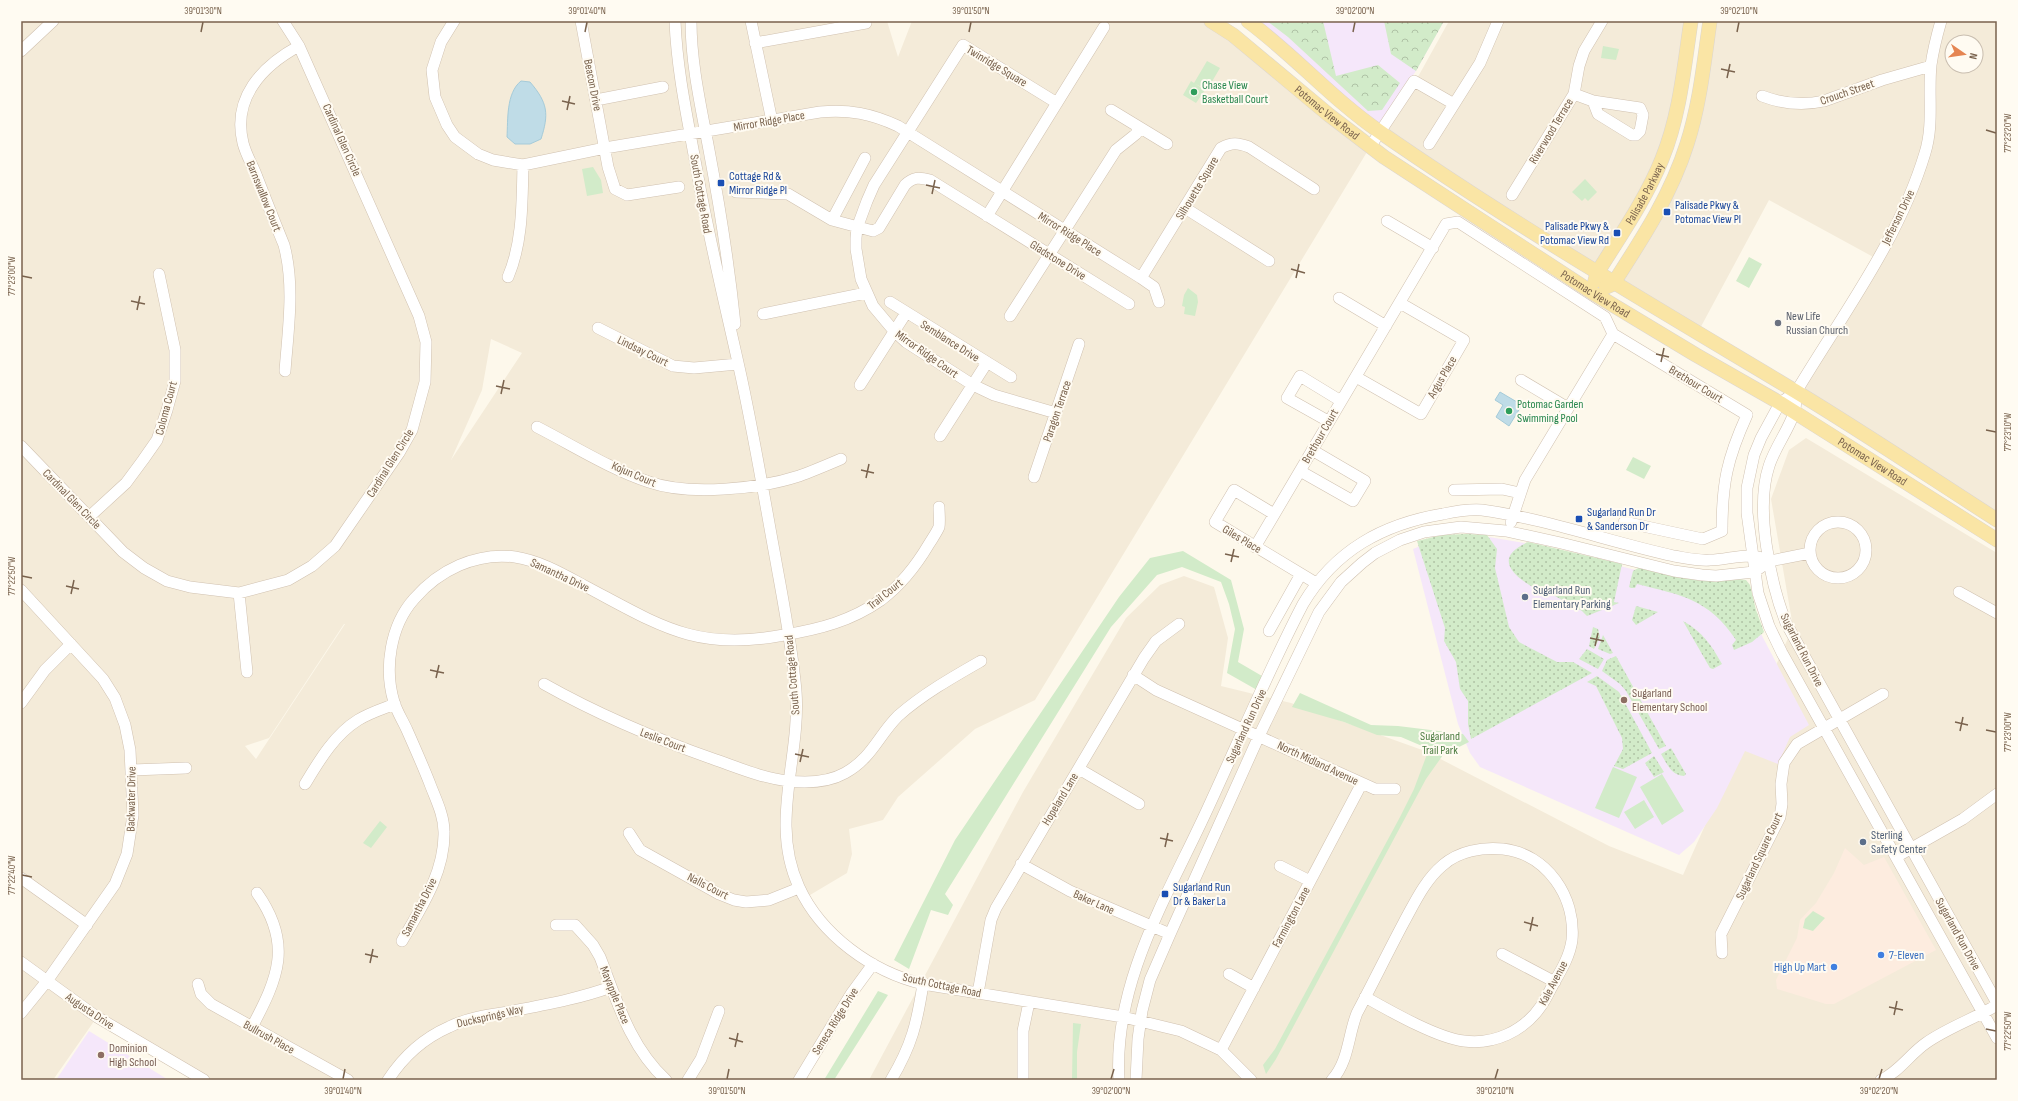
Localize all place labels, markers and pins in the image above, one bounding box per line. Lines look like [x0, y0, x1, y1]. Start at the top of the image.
place label: Chase View Basketball Court [1202, 78, 1268, 107]
marker: Chase View Basketball Court [1189, 87, 1199, 97]
place label: Cottage Rd & Mirror Ridge Pl [729, 169, 787, 198]
marker: Cottage Rd & Mirror Ridge Pl [716, 178, 726, 188]
place label: Palisade Pkwy & Potomac View Pl [1675, 198, 1741, 227]
marker: Palisade Pkwy & Potomac View Pl [1662, 207, 1672, 217]
place label: Palisade Pkwy & Potomac View Rd [1540, 219, 1609, 248]
marker: Palisade Pkwy & Potomac View Rd [1612, 228, 1622, 238]
place label: New Life Russian Church [1786, 309, 1848, 338]
marker: New Life Russian Church [1773, 318, 1783, 328]
place label: Potomac Garden Swimming Pool [1517, 397, 1583, 426]
marker: Potomac Garden Swimming Pool [1504, 406, 1514, 416]
place label: Sugarland Run Dr & Sanderson Dr [1587, 505, 1656, 534]
marker: Sugarland Run Dr & Sanderson Dr [1574, 514, 1584, 524]
place label: Sugarland Run Elementary Parking [1533, 583, 1611, 612]
marker: Sugarland Run Elementary Parking [1520, 592, 1530, 602]
place label: Sugarland Elementary School [1632, 686, 1707, 715]
marker: Sugarland Elementary School [1619, 695, 1629, 705]
place label: Sterling Safety Center [1871, 828, 1927, 857]
marker: Sterling Safety Center [1858, 837, 1868, 847]
place label: Sugarland Run Dr & Baker La [1173, 880, 1230, 909]
marker: Sugarland Run Dr & Baker La [1160, 889, 1170, 899]
place label: 7-Eleven [1889, 948, 1924, 963]
marker: 7-Eleven [1876, 950, 1886, 960]
place label: High Up Mart [1774, 960, 1826, 975]
marker: High Up Mart [1829, 962, 1839, 972]
place label: Dominion High School [109, 1041, 156, 1070]
marker: Dominion High School [96, 1050, 106, 1060]

